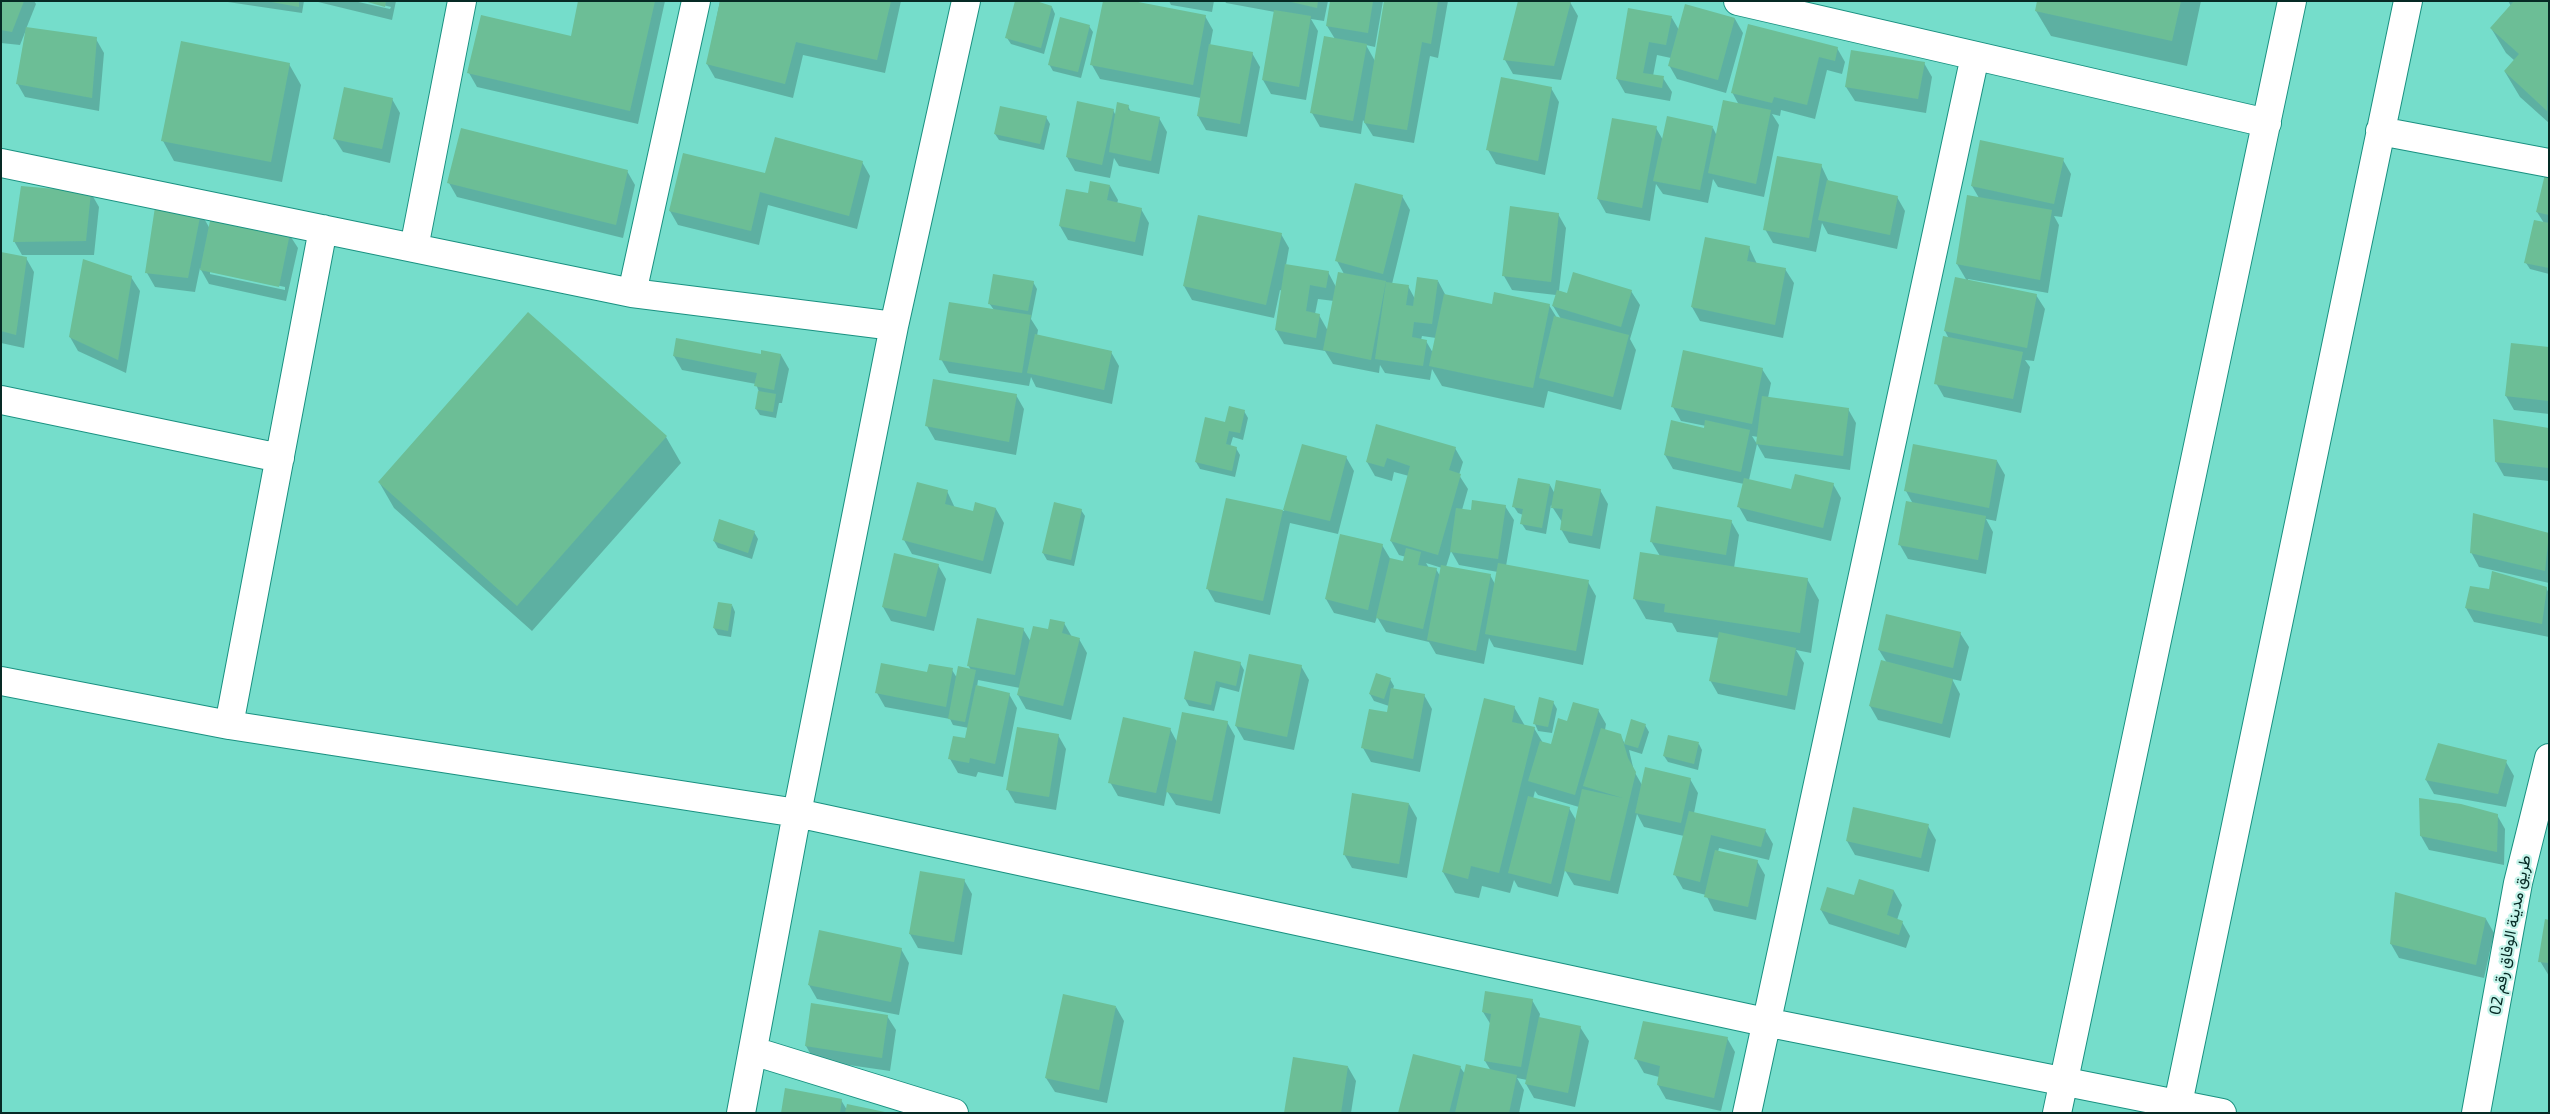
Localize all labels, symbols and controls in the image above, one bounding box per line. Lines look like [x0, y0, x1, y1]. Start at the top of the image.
street label: طريق مدينة الوفاق رقم 02 [2485, 853, 2535, 1017]

